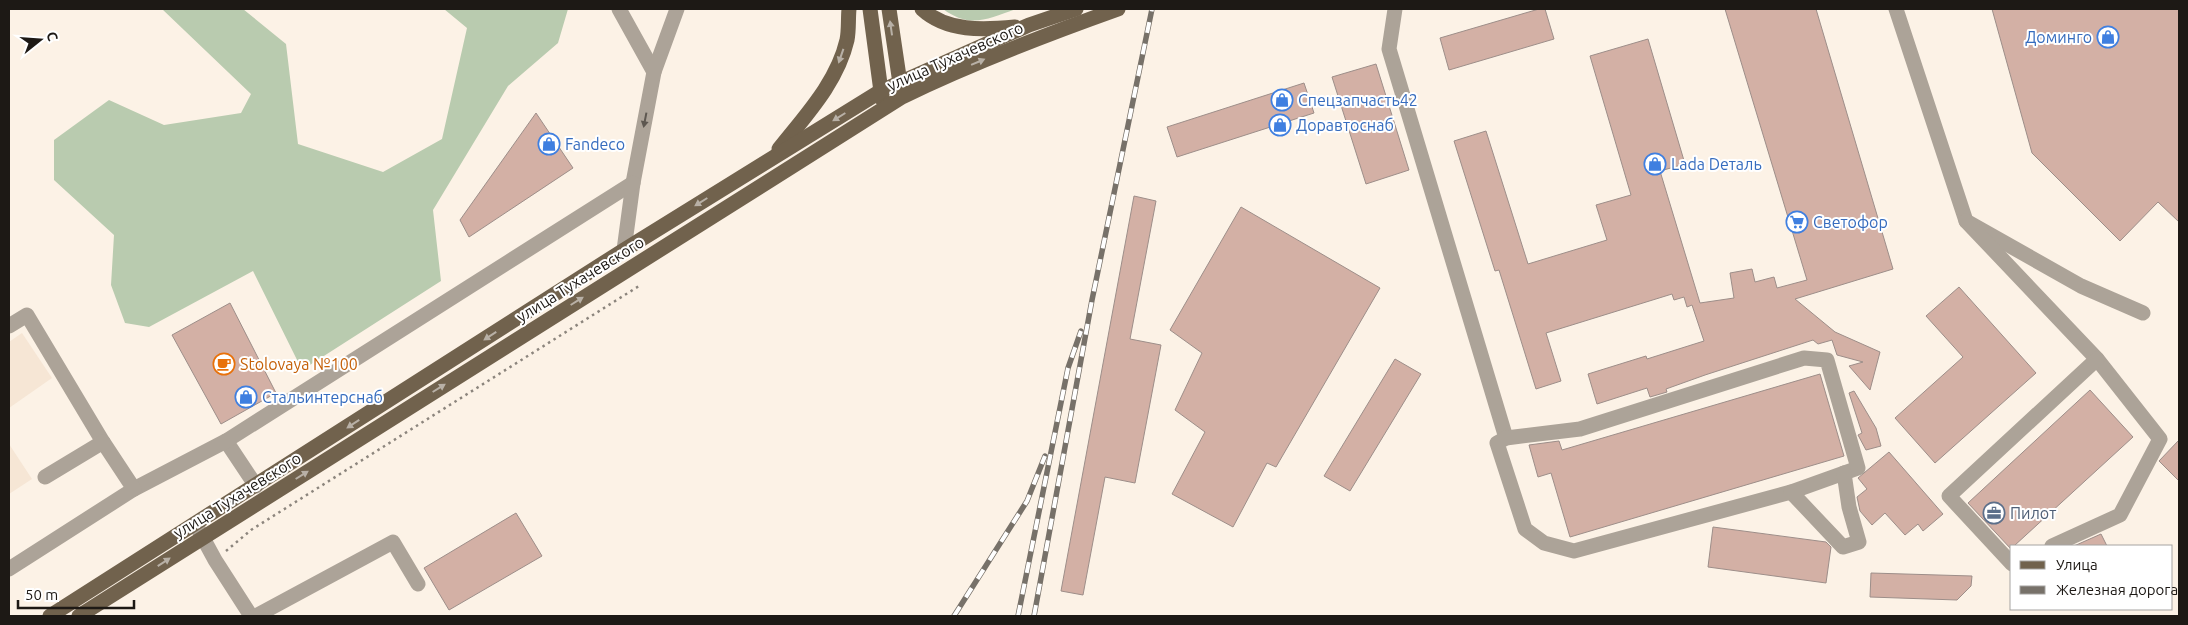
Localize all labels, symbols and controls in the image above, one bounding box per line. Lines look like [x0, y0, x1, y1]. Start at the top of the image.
north arrow [15, 15, 65, 65]
street label: улица Тухачевского [884, 18, 1026, 94]
one-way arrow [887, 20, 895, 36]
shop icon: Доминго [2096, 25, 2120, 49]
place label: Доминго [2025, 28, 2092, 46]
text: С [43, 30, 61, 43]
one-way arrow [837, 49, 844, 64]
one-way arrow [971, 58, 985, 66]
shop icon: Спецзапчасть42 [1270, 88, 1294, 112]
place label: Спецзапчасть42 [1298, 91, 1418, 109]
one-way arrow [833, 112, 846, 121]
one-way arrow [641, 113, 649, 128]
shop icon: Доравтоснаб [1268, 113, 1292, 137]
place label: Доравтоснаб [1296, 116, 1394, 134]
shop icon: Fandeco [537, 132, 561, 156]
place label: Fandeco [565, 135, 625, 153]
shop icon: Lada Dеталь [1643, 152, 1667, 176]
place label: Lada Dеталь [1671, 155, 1762, 173]
one-way arrow [695, 198, 708, 207]
supermarket icon: Светофор [1785, 210, 1809, 234]
place label: Светофор [1813, 213, 1888, 231]
street label: улица Тухачевского [513, 232, 647, 326]
one-way arrow [570, 297, 583, 306]
one-way arrow [483, 331, 496, 341]
cafe icon: Stolovaya №100 [212, 352, 236, 376]
place label: Stolovaya №100 [240, 355, 358, 373]
one-way arrow [433, 383, 446, 393]
shop icon: Стальинтерснаб [234, 385, 258, 409]
place label: Стальинтерснаб [262, 388, 383, 406]
one-way arrow [347, 419, 360, 428]
street label: улица Тухачевского [170, 448, 304, 542]
one-way arrow [295, 470, 308, 479]
office icon: Пилот [1982, 501, 2006, 525]
place label: Пилот [2010, 504, 2056, 522]
legend [2010, 545, 2173, 610]
text: Улица [2056, 556, 2098, 573]
one-way arrow [158, 557, 171, 566]
scale bar [18, 578, 134, 610]
text: Железная дорога [2056, 581, 2178, 598]
text: 50 m [25, 586, 58, 603]

